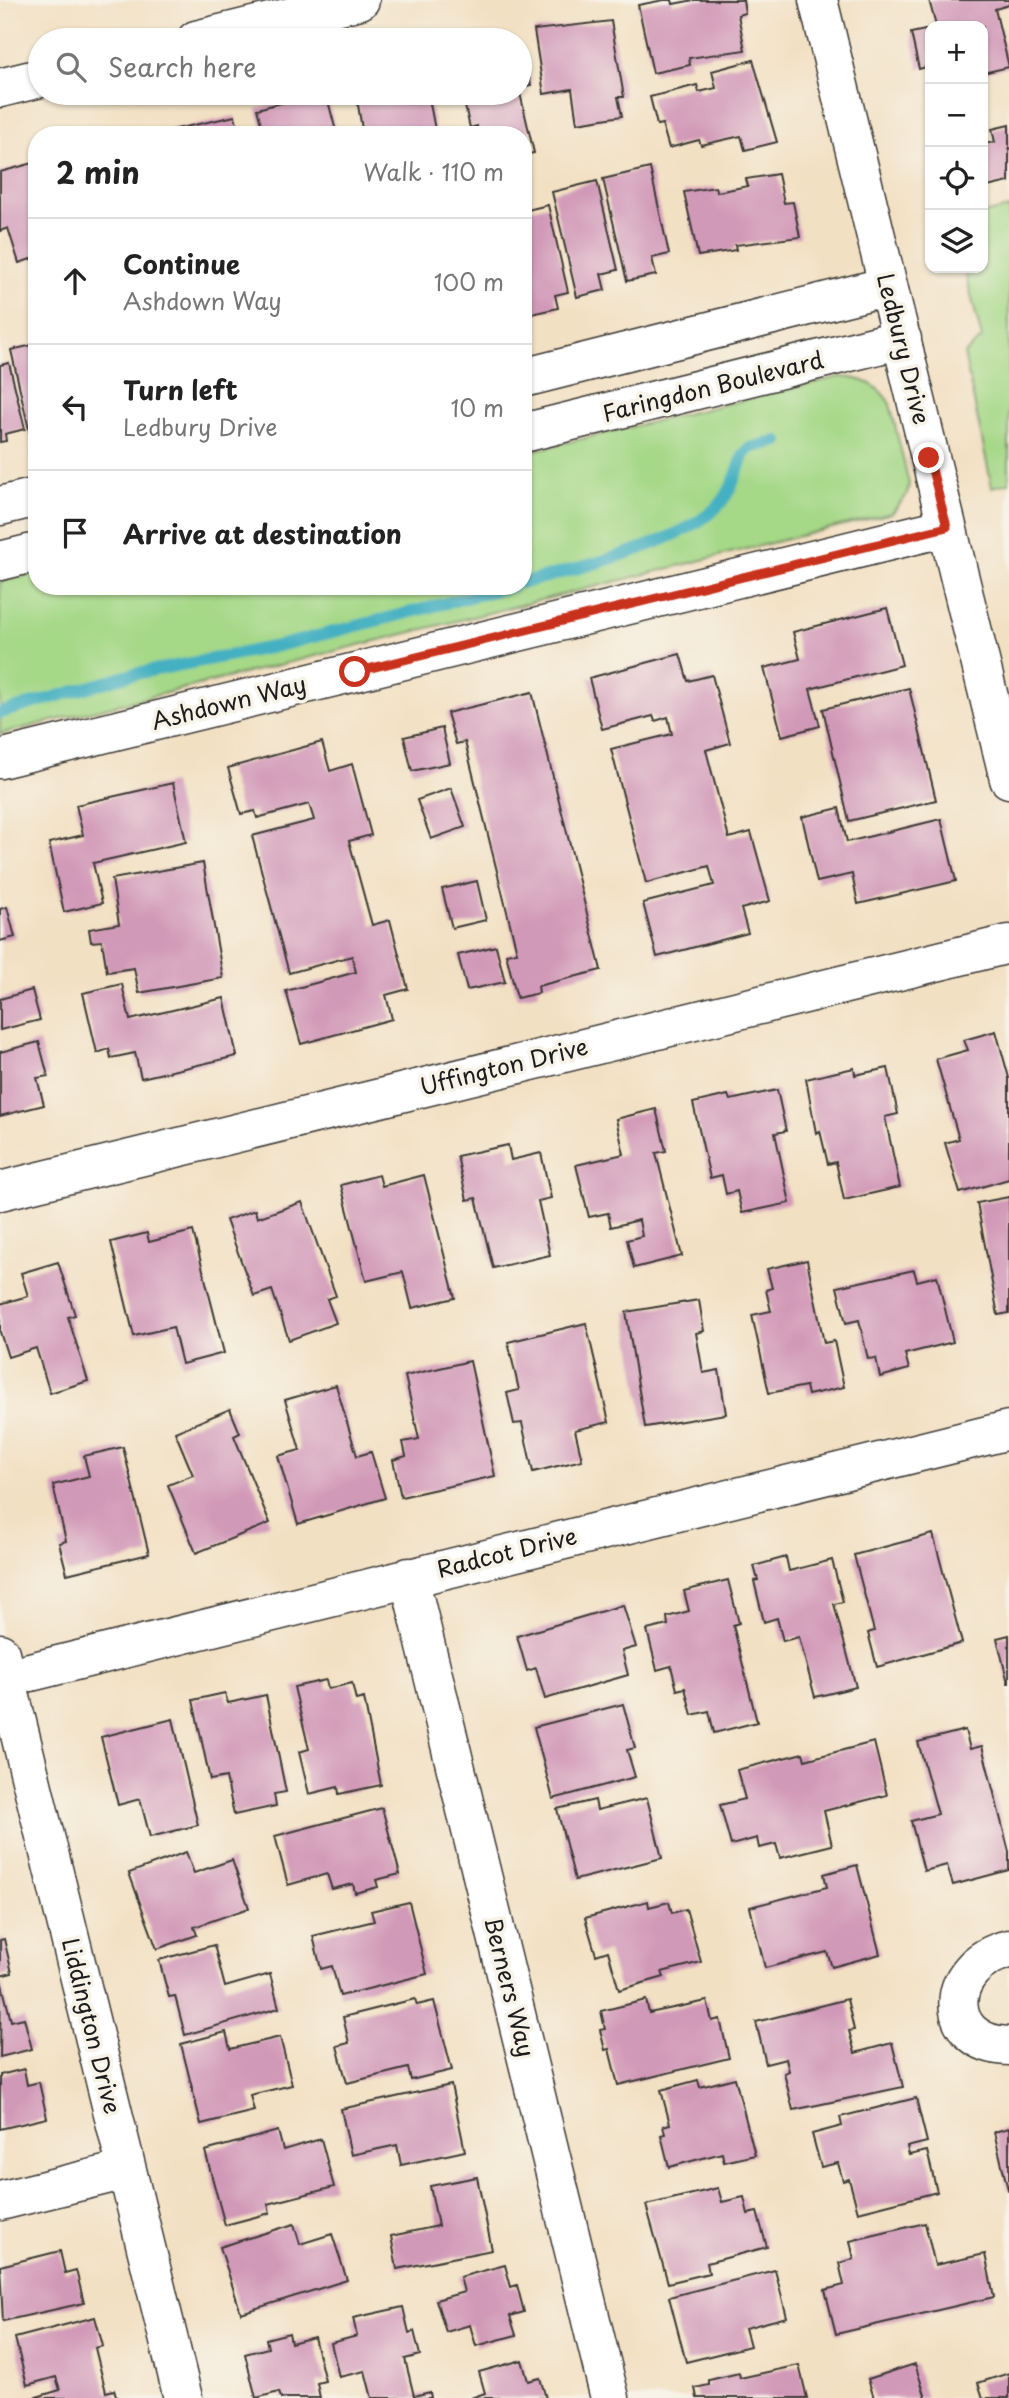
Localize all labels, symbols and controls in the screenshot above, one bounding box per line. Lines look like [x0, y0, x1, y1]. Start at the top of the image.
map controls [925, 21, 988, 273]
button: + [925, 21, 988, 84]
search box [28, 28, 532, 105]
text: Search here [108, 47, 257, 86]
icon: search [52, 48, 90, 86]
button: − [925, 84, 988, 147]
button: locate [925, 147, 988, 210]
text: 2 min [56, 149, 140, 194]
text: Walk · 110 m [363, 154, 504, 189]
button: layers [925, 210, 988, 273]
text: Continue [123, 244, 240, 283]
icon: ahead [56, 262, 94, 300]
text: 100 m [434, 264, 504, 299]
street label: Ledbury Drive [869, 269, 940, 428]
text: Ashdown Way [123, 283, 282, 318]
street label: Faringdon Boulevard [599, 341, 827, 430]
text: Turn left [123, 370, 238, 409]
icon: left [56, 388, 94, 426]
text: 10 m [450, 390, 504, 425]
text: Ledbury Drive [123, 409, 277, 444]
route end [913, 442, 944, 473]
icon: arrive [56, 514, 94, 552]
text: Arrive at destination [123, 514, 402, 553]
route start [339, 656, 370, 687]
street label: Ashdown Way [147, 665, 310, 738]
street label: Uffington Drive [416, 1028, 591, 1103]
street label: Radcot Drive [433, 1517, 580, 1586]
street label: Berners Way [476, 1913, 545, 2060]
street label: Liddington Drive [54, 1934, 131, 2117]

